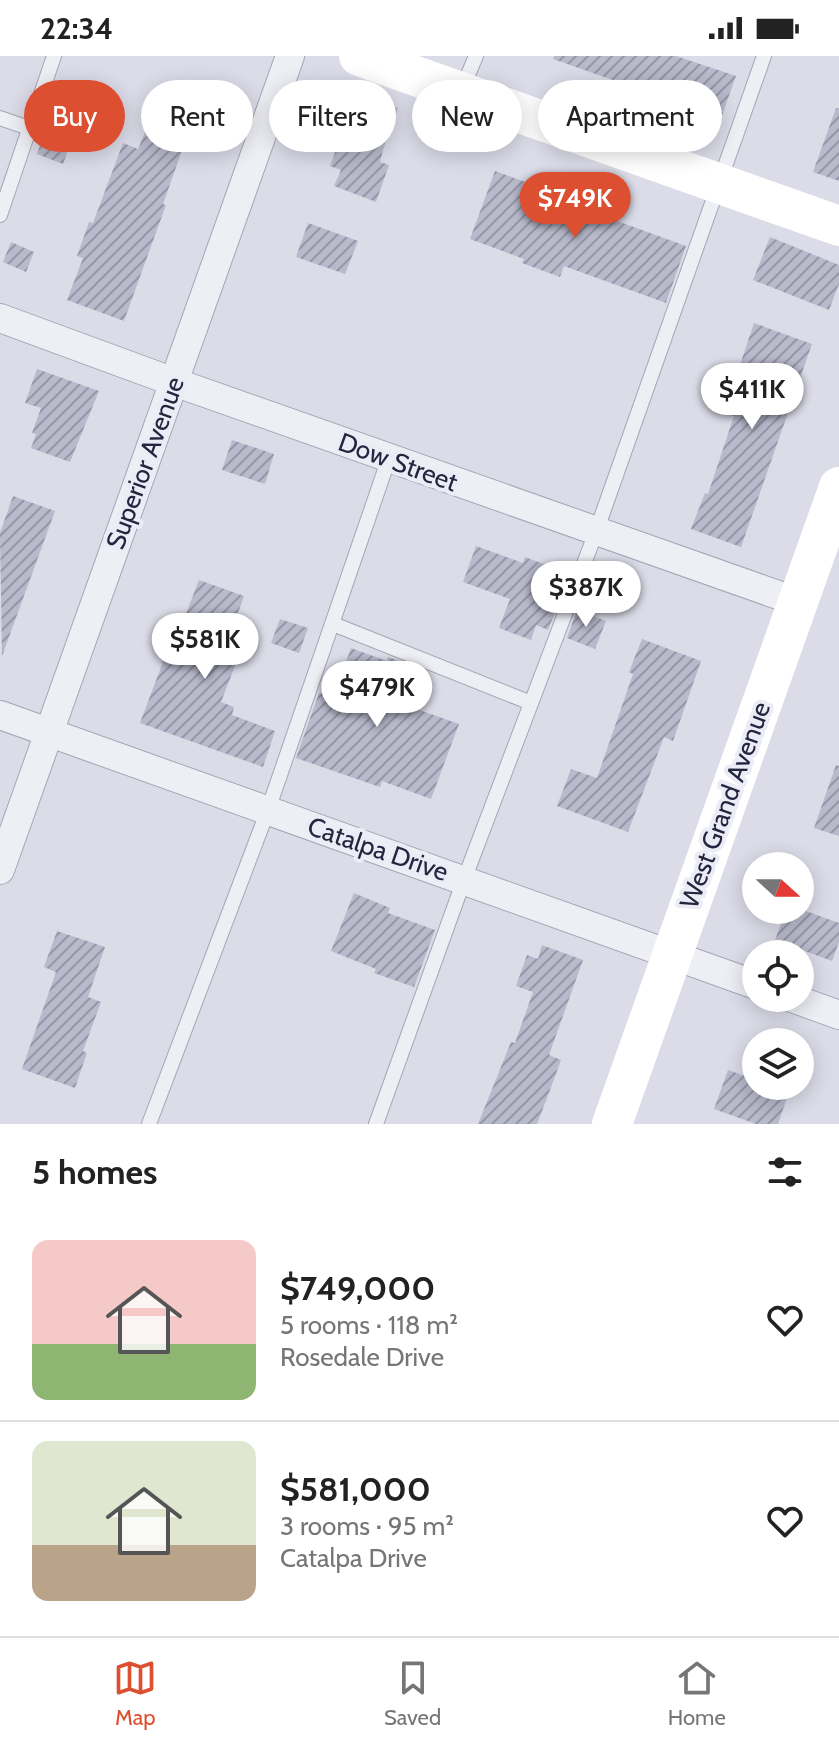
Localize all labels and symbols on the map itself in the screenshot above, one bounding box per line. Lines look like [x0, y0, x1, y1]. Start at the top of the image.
pin: $749K [519, 172, 631, 240]
pin: $411K [696, 363, 808, 431]
street label: Superior Avenue [99, 372, 191, 554]
street label: Dow Street [334, 426, 462, 498]
pin: $387K [530, 561, 642, 629]
pin: $581K [149, 613, 261, 681]
pin: $479K [321, 661, 433, 729]
street label: West Grand Avenue [673, 697, 777, 913]
street label: Catalpa Drive [303, 810, 453, 888]
north arrow [742, 852, 814, 924]

